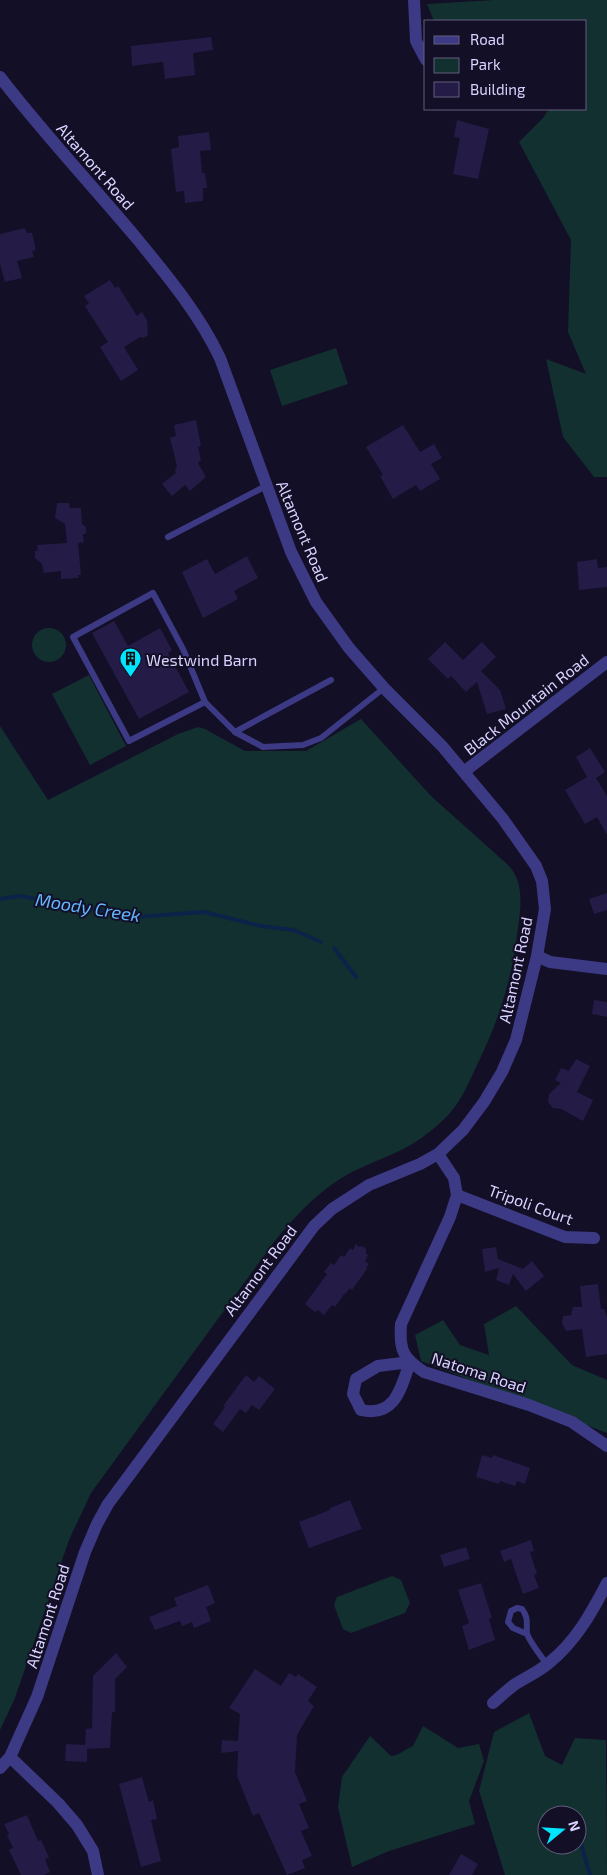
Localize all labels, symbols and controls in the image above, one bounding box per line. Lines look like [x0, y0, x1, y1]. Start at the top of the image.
legend [424, 20, 587, 110]
text: Road [470, 30, 505, 48]
text: Park [470, 55, 501, 73]
text: Building [470, 80, 526, 98]
street label: Altamont Road [53, 119, 139, 213]
street label: Altamont Road [273, 477, 333, 585]
building icon: Westwind Barn [118, 647, 142, 678]
street label: Black Mountain Road [460, 649, 592, 759]
place label: Westwind Barn [146, 650, 257, 669]
water label: Moody Creek [34, 888, 142, 926]
street label: Altamont Road [494, 915, 536, 1025]
street label: Tripoli Court [486, 1180, 576, 1228]
street label: Altamont Road [220, 1221, 300, 1319]
street label: Natoma Road [429, 1348, 529, 1396]
street label: Altamont Road [21, 1562, 73, 1670]
north arrow [537, 1805, 587, 1855]
text: N [565, 1818, 584, 1833]

